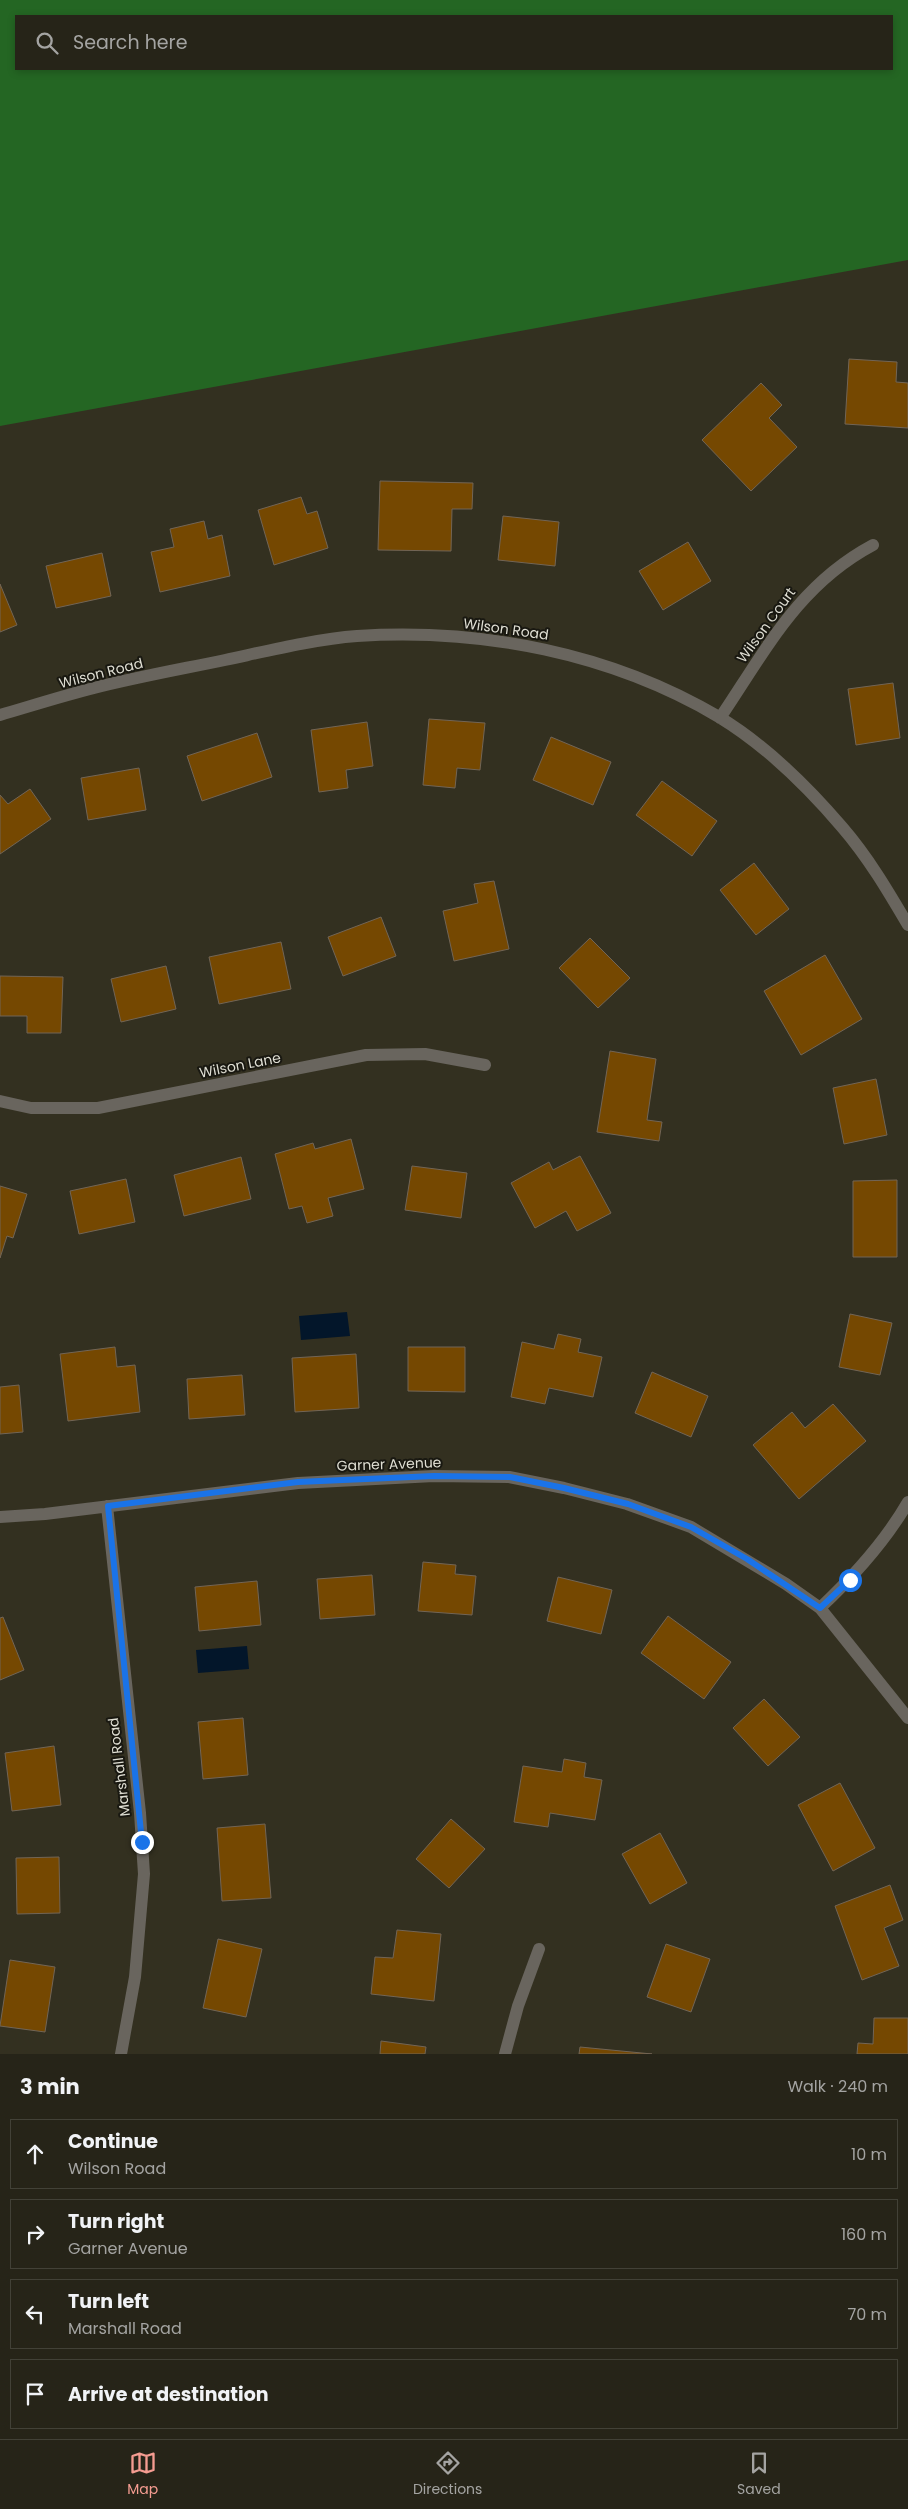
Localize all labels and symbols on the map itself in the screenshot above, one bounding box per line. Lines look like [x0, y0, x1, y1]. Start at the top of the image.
street label: Wilson Court [732, 583, 800, 667]
street label: Wilson Road [462, 613, 550, 645]
street label: Wilson Road [57, 653, 145, 693]
street label: Wilson Lane [198, 1047, 283, 1083]
street label: Garner Avenue [336, 1452, 442, 1476]
route start [839, 1569, 862, 1592]
street label: Marshall Road [103, 1716, 135, 1818]
route end [131, 1831, 154, 1854]

